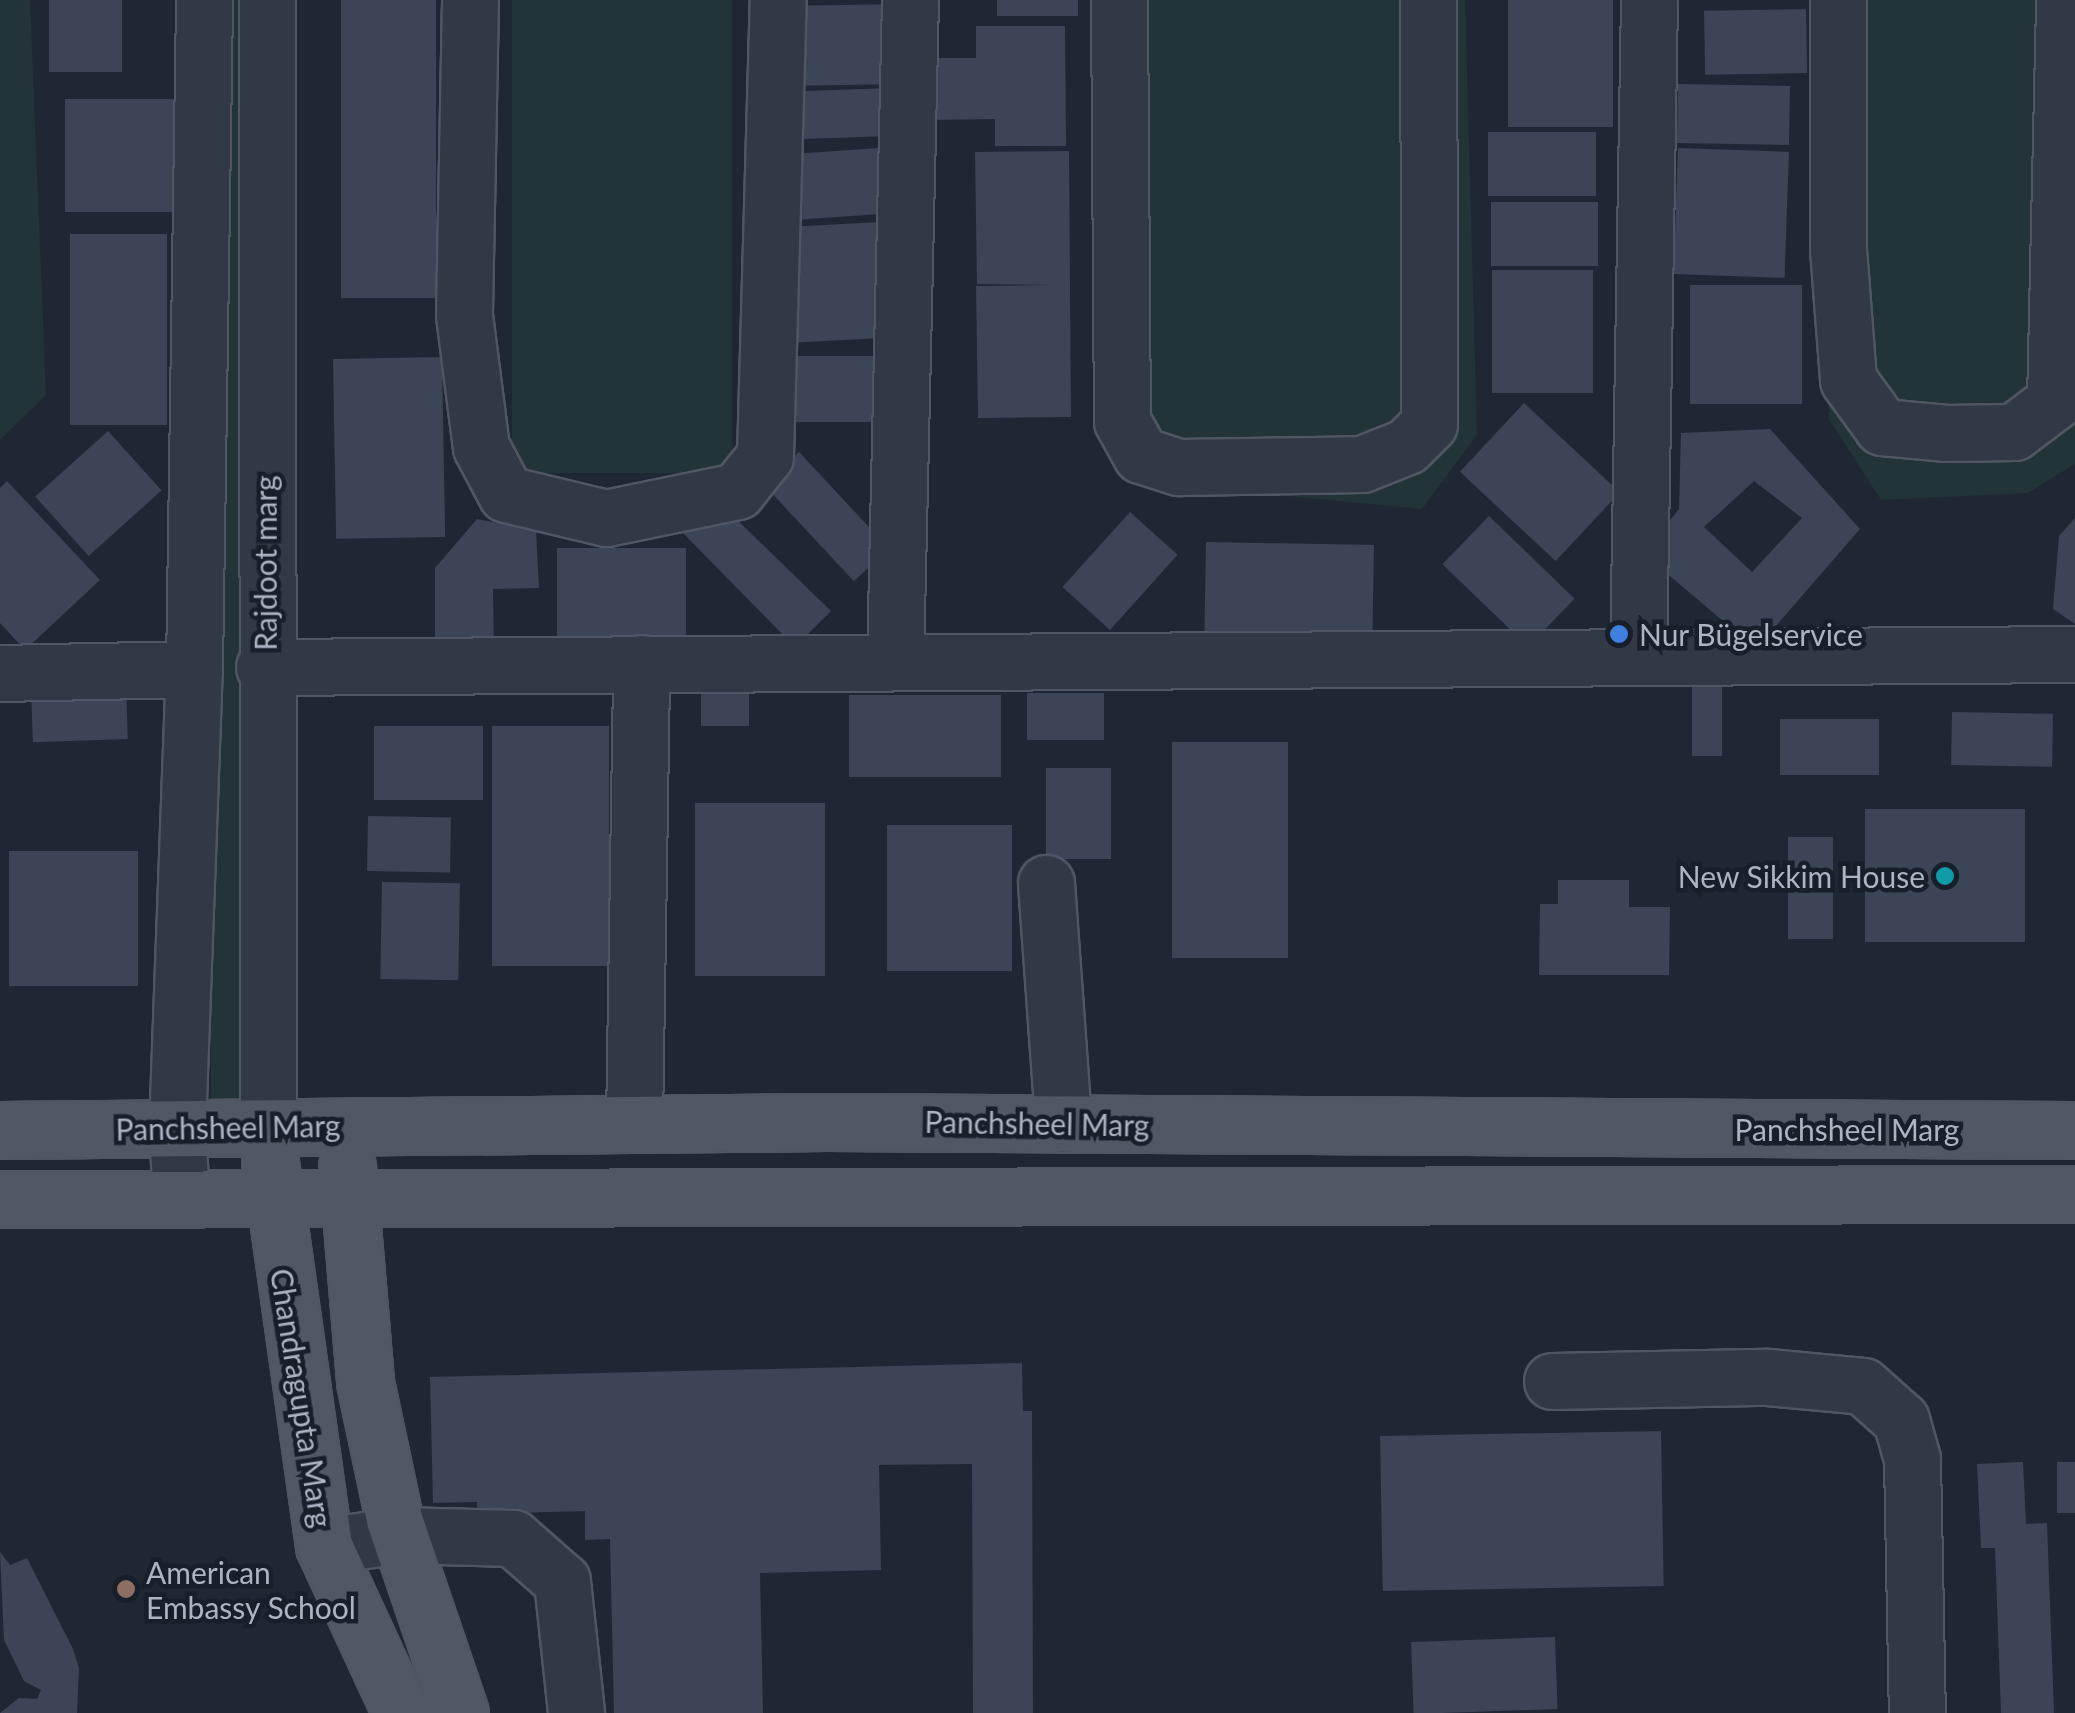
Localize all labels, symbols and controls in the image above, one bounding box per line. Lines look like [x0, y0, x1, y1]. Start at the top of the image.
street label: Rajdoot marg [247, 475, 283, 651]
place label: Nur Bügelservice [1639, 616, 1863, 652]
marker: Nur Bügelservice [1608, 623, 1630, 645]
place label: New Sikkim House [1677, 858, 1925, 894]
marker: New Sikkim House [1934, 865, 1956, 887]
street label: Panchsheel Marg [924, 1103, 1150, 1143]
street label: Panchsheel Marg [115, 1107, 341, 1147]
street label: Panchsheel Marg [1735, 1111, 1959, 1147]
street label: Chandragupta Marg [264, 1266, 340, 1530]
place label: American Embassy School [146, 1554, 356, 1624]
marker: American Embassy School [115, 1578, 137, 1600]

